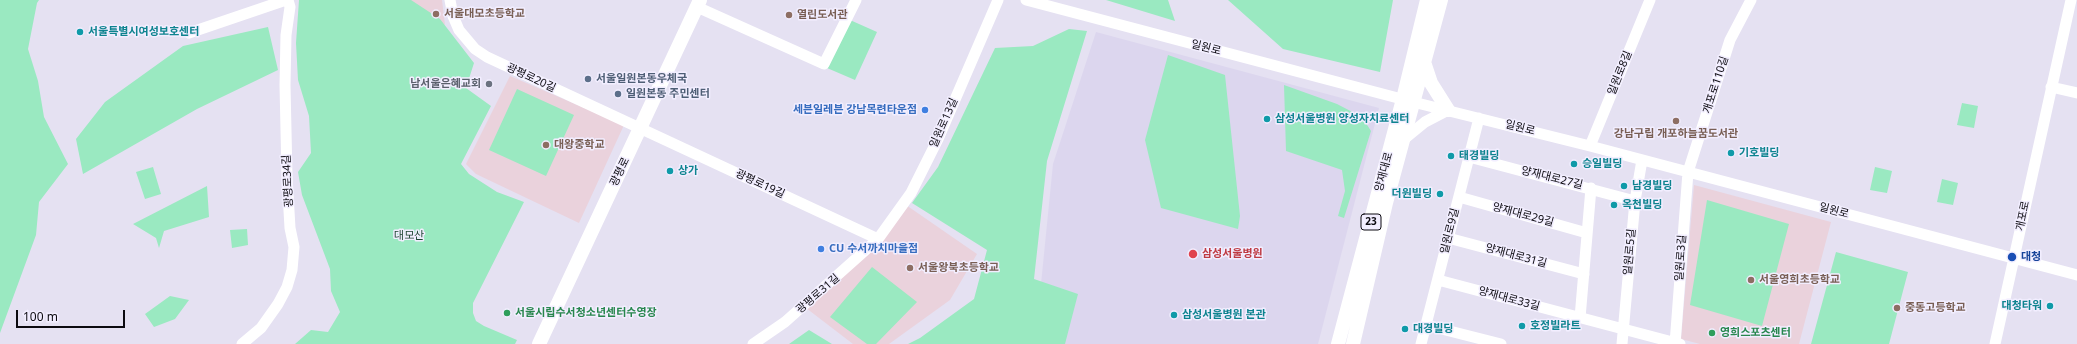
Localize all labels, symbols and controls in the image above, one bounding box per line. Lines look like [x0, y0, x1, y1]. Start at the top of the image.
place label: 서울대모초등학교 [444, 7, 525, 21]
place label: 열린도서관 [797, 8, 848, 22]
marker: 서울대모초등학교 [431, 9, 441, 19]
marker: 열린도서관 [784, 10, 794, 20]
place label: 서울특별시여성보호센터 [88, 25, 199, 39]
marker: 서울특별시여성보호센터 [75, 27, 85, 37]
street label: 일원로 [1190, 38, 1222, 58]
street label: 일원로8길 [1605, 49, 1635, 97]
street label: 개포로110길 [1701, 55, 1731, 115]
street label: 광평로20길 [504, 61, 558, 95]
place label: 서울일원본동우체국 [596, 72, 687, 86]
marker: 서울일원본동우체국 [583, 74, 593, 84]
place label: 남서울은혜교회 [410, 77, 481, 91]
marker: 남서울은혜교회 [484, 79, 494, 89]
place label: 일원본동 주민센터 [626, 87, 710, 101]
marker: 일원본동 주민센터 [613, 89, 623, 99]
street label: 일원로13길 [927, 96, 961, 150]
place label: 세븐일레븐 강남목련타운점 [793, 103, 917, 117]
marker: 세븐일레븐 강남목련타운점 [920, 105, 930, 115]
place label: 삼성서울병원 양성자치료센터 [1275, 112, 1409, 126]
marker: 삼성서울병원 양성자치료센터 [1262, 114, 1272, 124]
marker: 강남구립 개포하늘꿈도서관 [1671, 116, 1681, 126]
street label: 일원로 [1504, 118, 1536, 138]
place label: 강남구립 개포하늘꿈도서관 [1614, 127, 1738, 141]
place label: 대왕중학교 [554, 138, 605, 152]
marker: 대왕중학교 [541, 140, 551, 150]
place label: 기호빌딩 [1739, 146, 1779, 160]
marker: 기호빌딩 [1726, 148, 1736, 158]
place label: 태경빌딩 [1459, 149, 1499, 163]
street label: 양재대로 [1372, 151, 1396, 193]
marker: 태경빌딩 [1446, 151, 1456, 161]
street label: 광평로34길 [280, 154, 296, 208]
street label: 광평로 [607, 155, 633, 189]
place label: 승일빌딩 [1582, 157, 1622, 171]
marker: 승일빌딩 [1569, 159, 1579, 169]
place label: 상가 [678, 164, 698, 178]
street label: 양재대로27길 [1520, 164, 1584, 192]
marker: 상가 [665, 166, 675, 176]
street label: 광평로19길 [733, 167, 787, 201]
place label: 남경빌딩 [1632, 179, 1672, 193]
marker: 남경빌딩 [1619, 181, 1629, 191]
place label: 더원빌딩 [1392, 187, 1432, 201]
marker: 더원빌딩 [1435, 189, 1445, 199]
place label: 옥천빌딩 [1622, 198, 1662, 212]
street label: 양재대로29길 [1491, 200, 1555, 230]
marker: 옥천빌딩 [1609, 200, 1619, 210]
street label: 개포로 [2013, 200, 2033, 232]
street label: 일원로 [1818, 201, 1850, 221]
street label: 일원로9길 [1438, 207, 1462, 255]
road number: 23 [1361, 214, 1381, 230]
street label: 일원로5길 [1621, 228, 1639, 276]
park label: 대모산 [394, 229, 424, 243]
street label: 일원로3길 [1673, 234, 1689, 282]
street label: 양재대로31길 [1484, 241, 1548, 271]
place label: CU 수서까치마을점 [829, 242, 918, 256]
marker: CU 수서까치마을점 [816, 244, 826, 254]
place label: 삼성서울병원 [1202, 247, 1263, 261]
marker: 삼성서울병원 [1187, 248, 1199, 260]
place label: 대청 [2021, 250, 2041, 264]
marker: 대청 [2006, 251, 2018, 263]
place label: 서울왕북초등학교 [918, 261, 999, 275]
marker: 서울왕북초등학교 [905, 263, 915, 273]
street label: 광평로31길 [794, 272, 842, 316]
place label: 서울영희초등학교 [1759, 273, 1840, 287]
marker: 서울영희초등학교 [1746, 275, 1756, 285]
street label: 양재대로33길 [1477, 284, 1541, 314]
place label: 대청타워 [2002, 299, 2042, 313]
place label: 중동고등학교 [1905, 301, 1966, 315]
marker: 대청타워 [2045, 301, 2055, 311]
scale bar [18, 302, 127, 328]
marker: 중동고등학교 [1892, 303, 1902, 313]
place label: 서울시립수서청소년센터수영장 [515, 306, 657, 320]
text: 100 m [23, 308, 58, 325]
marker: 서울시립수서청소년센터수영장 [502, 308, 512, 318]
place label: 삼성서울병원 본관 [1182, 308, 1266, 322]
marker: 삼성서울병원 본관 [1169, 310, 1179, 320]
place label: 호정빌라트 [1530, 319, 1581, 333]
marker: 호정빌라트 [1517, 321, 1527, 331]
place label: 대경빌딩 [1413, 322, 1453, 336]
marker: 대경빌딩 [1400, 324, 1410, 334]
place label: 영희스포츠센터 [1720, 326, 1791, 340]
marker: 영희스포츠센터 [1707, 328, 1717, 338]

